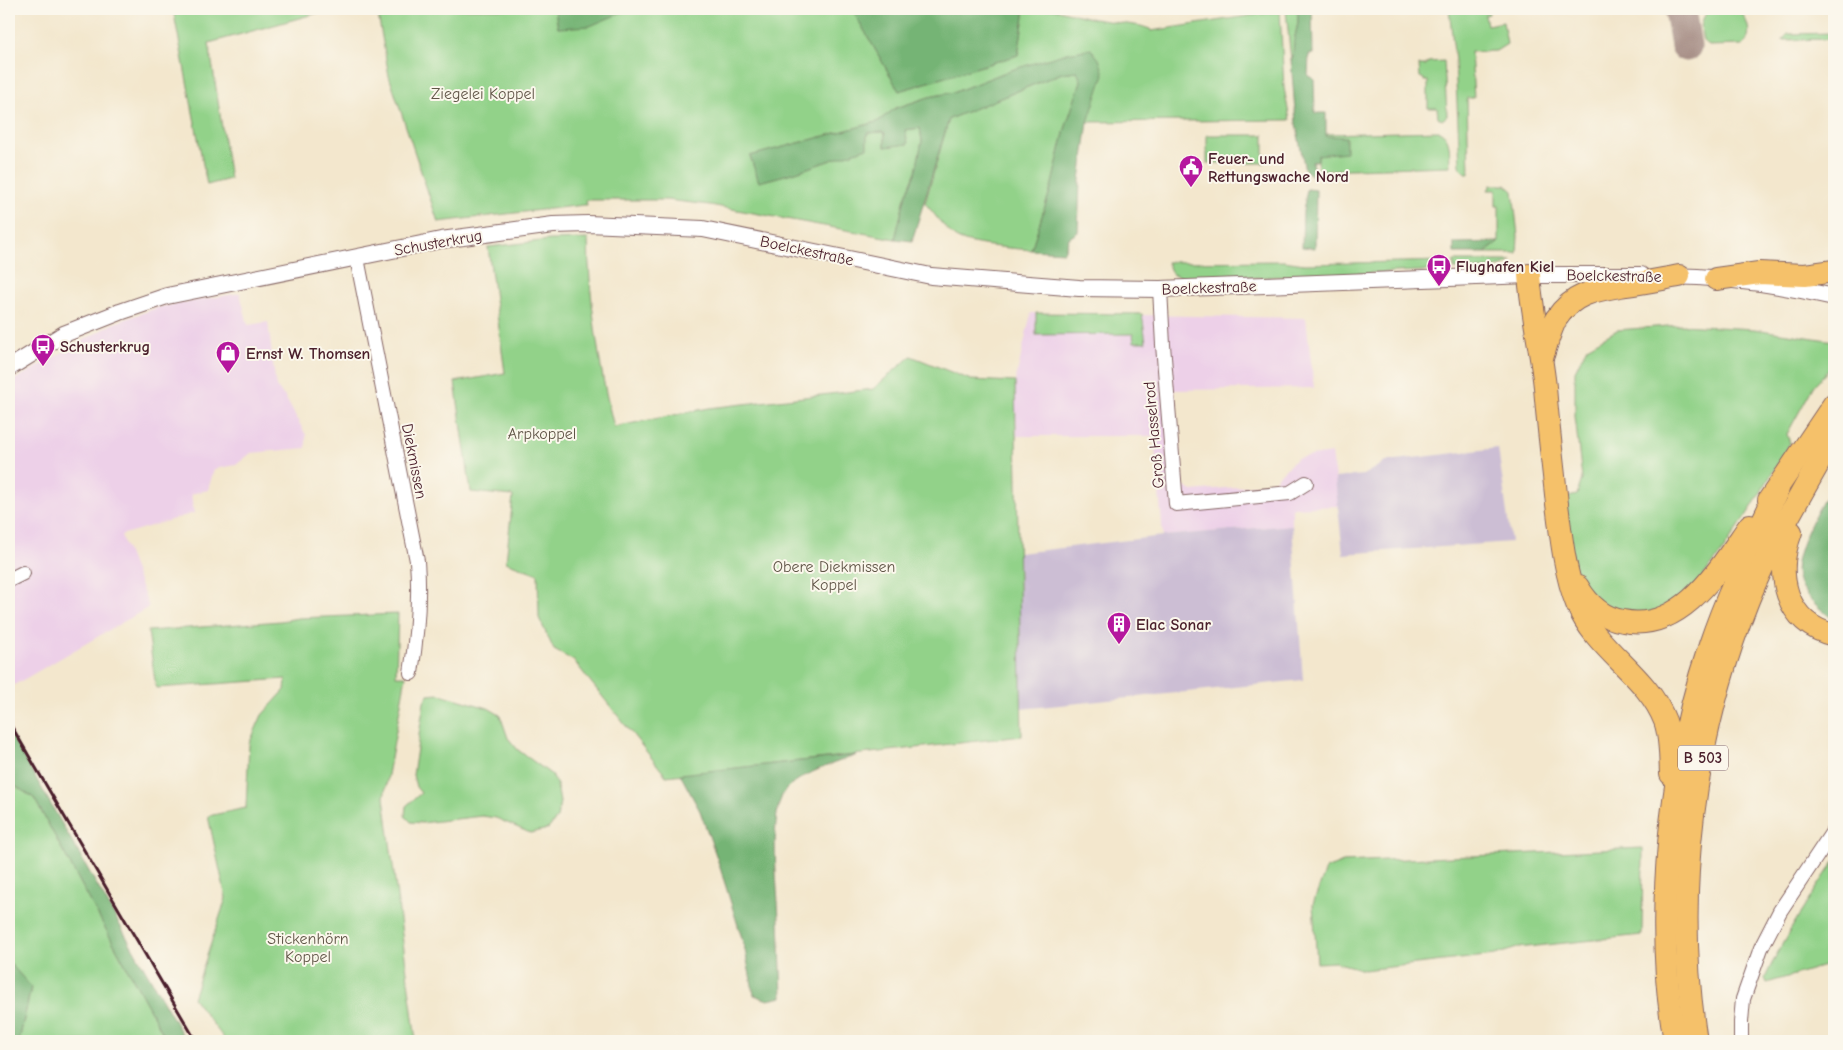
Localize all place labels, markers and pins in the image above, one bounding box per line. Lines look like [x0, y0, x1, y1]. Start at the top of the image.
place label: Feuer- und Rettungswache Nord [1208, 150, 1349, 186]
public building icon: Feuer- und Rettungswache Nord [1178, 154, 1204, 188]
bus stop icon: Flughafen Kiel [1426, 253, 1452, 287]
place label: Flughafen Kiel [1456, 258, 1554, 276]
bus stop icon: Schusterkrug [30, 333, 56, 367]
place label: Schusterkrug [60, 338, 150, 356]
shop icon: Ernst W. Thomsen [215, 340, 241, 374]
place label: Ernst W. Thomsen [246, 345, 370, 363]
building icon: Elac Sonar [1106, 611, 1132, 645]
place label: Elac Sonar [1136, 616, 1211, 634]

